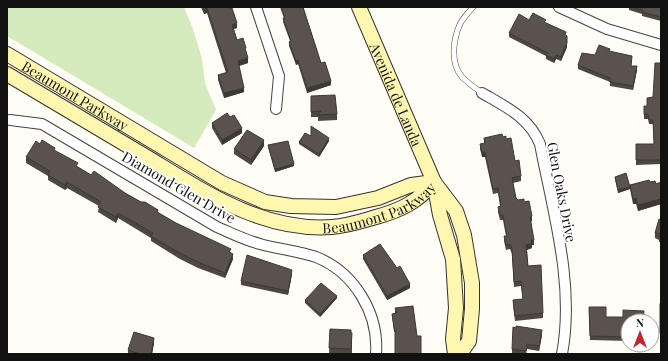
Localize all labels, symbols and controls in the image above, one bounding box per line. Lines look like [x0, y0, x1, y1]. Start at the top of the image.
street label: Avenida de Landa [365, 39, 427, 149]
street label: Beaumont Parkway [19, 56, 132, 134]
street label: Glen Oaks Drive [543, 140, 581, 244]
street label: Diamond Glen Drive [119, 147, 239, 227]
street label: Beaumont Parkway [322, 178, 439, 237]
north arrow [620, 313, 660, 353]
text: N [636, 315, 644, 330]

